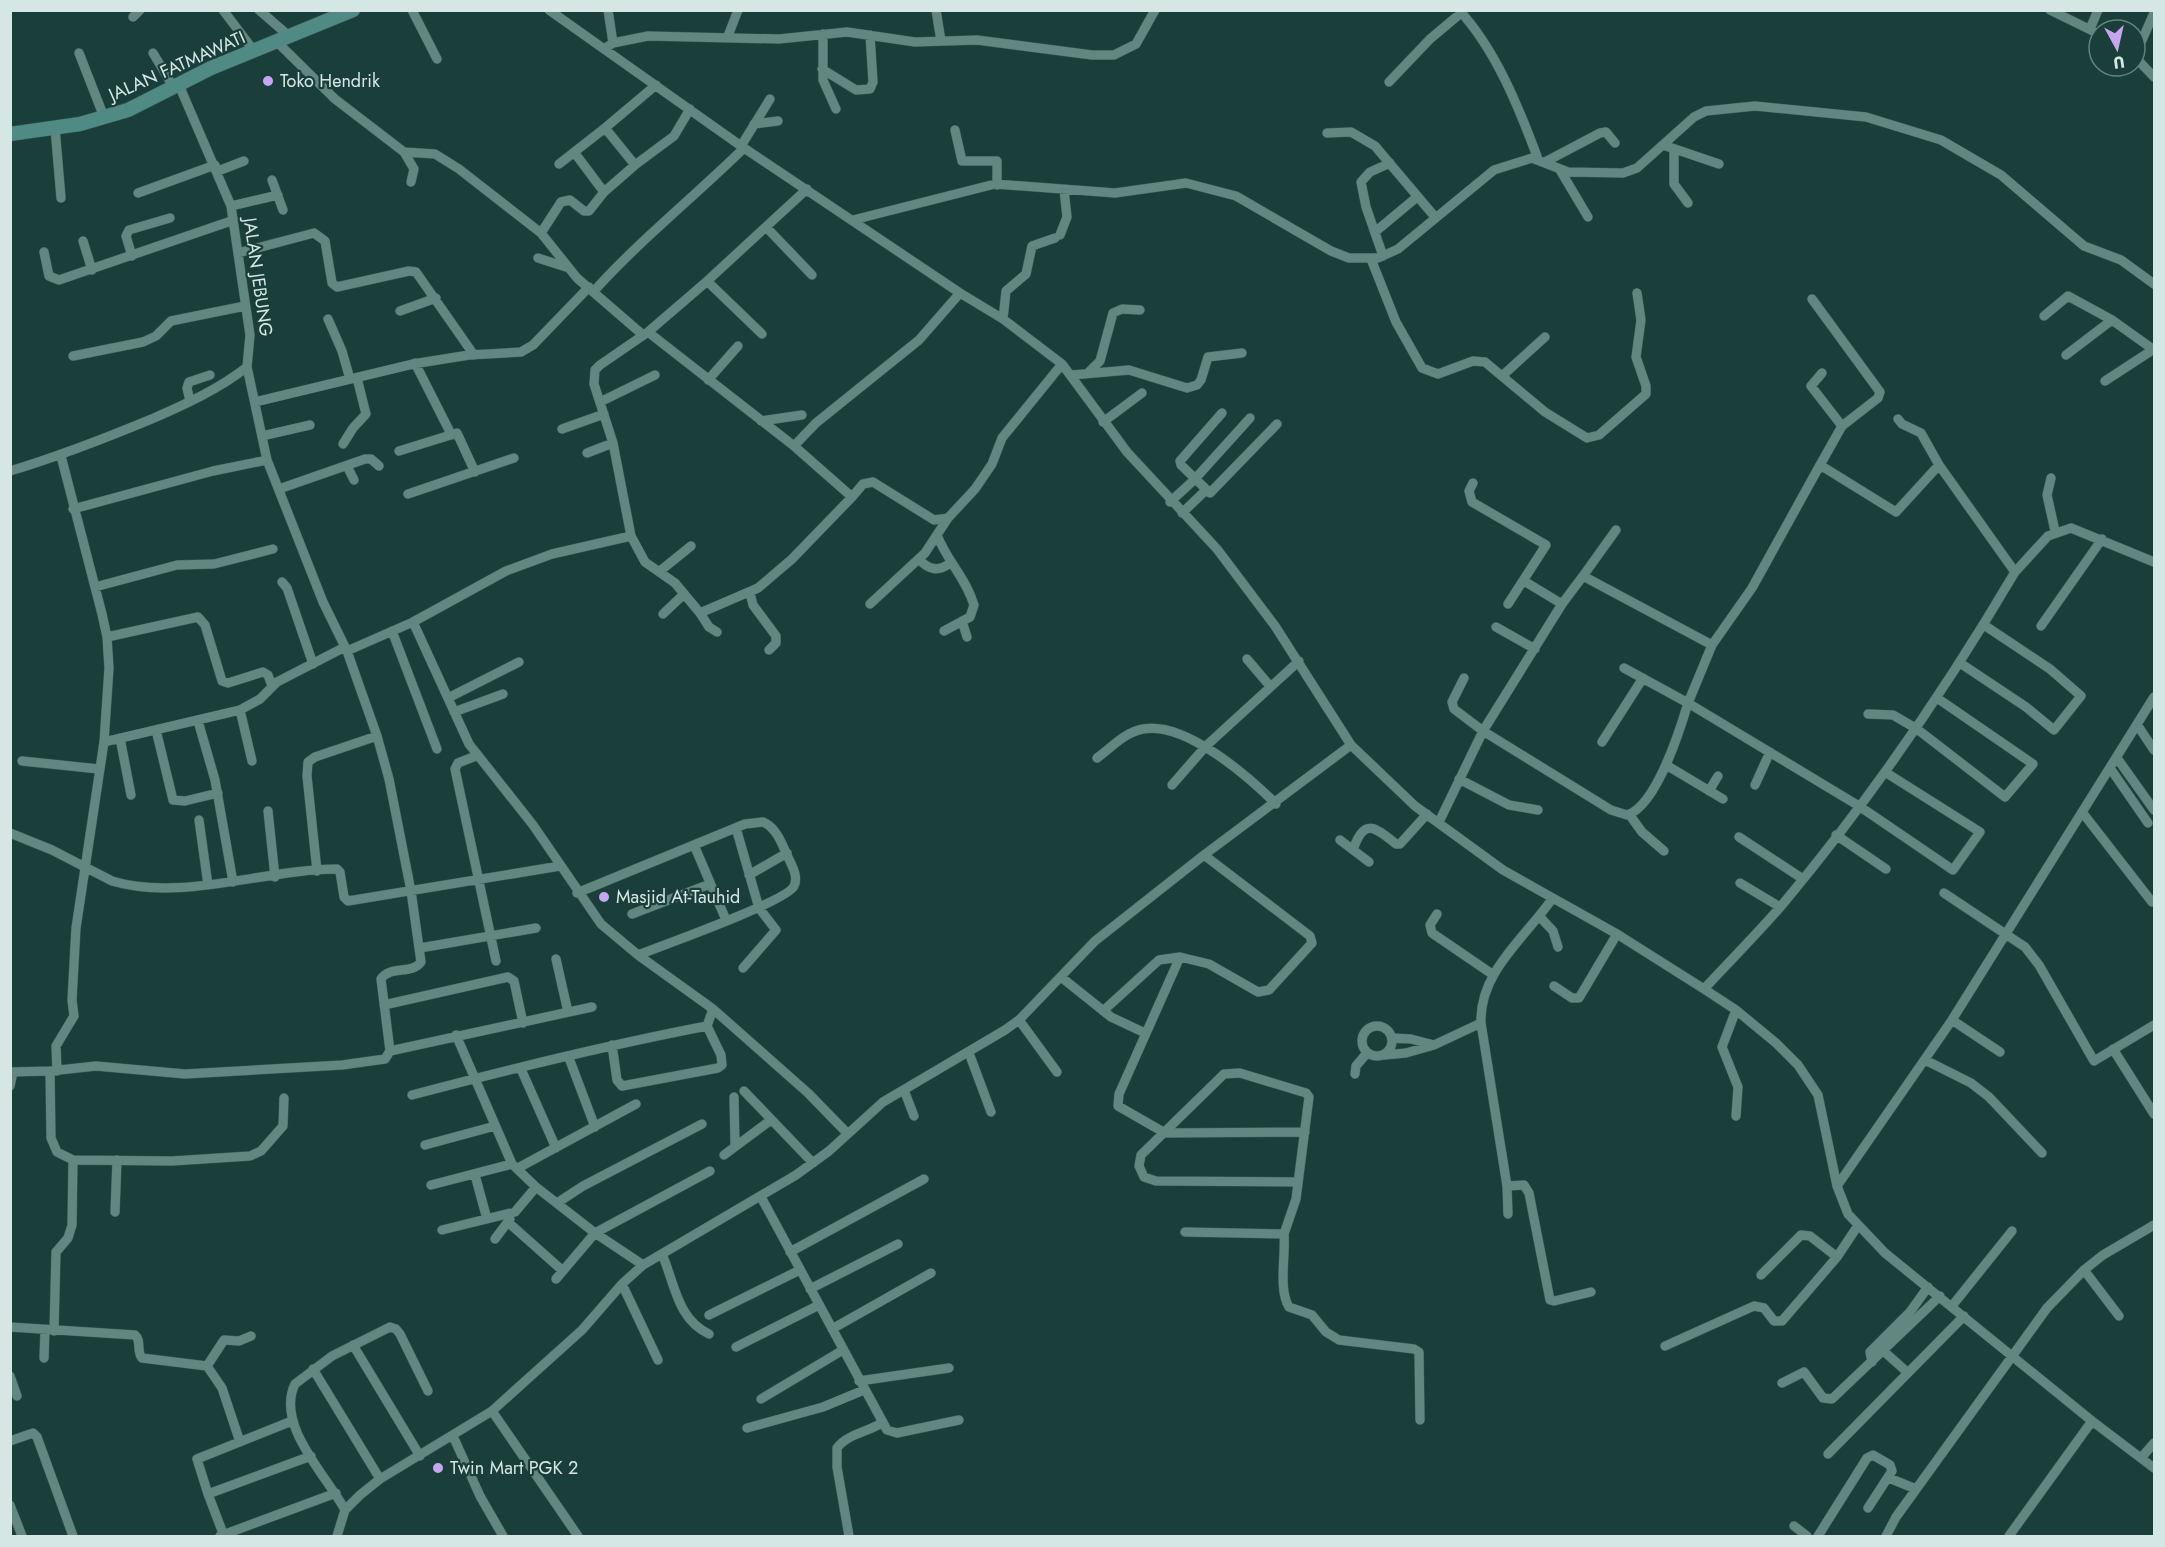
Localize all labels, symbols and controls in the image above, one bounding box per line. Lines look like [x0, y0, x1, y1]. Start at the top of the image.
north arrow [2087, 18, 2147, 78]
street label: JALAN FATMAWATI [103, 24, 249, 109]
text: U [2112, 50, 2126, 75]
place label: Toko Hendrik [280, 68, 380, 94]
marker: Toko Hendrik [261, 74, 275, 88]
street label: JALAN JEBUNG [237, 214, 279, 338]
place label: Masjid At-Tauhid [616, 884, 740, 910]
marker: Masjid At-Tauhid [597, 890, 611, 904]
place label: Twin Mart PGK 2 [450, 1455, 578, 1481]
marker: Twin Mart PGK 2 [431, 1461, 445, 1475]

